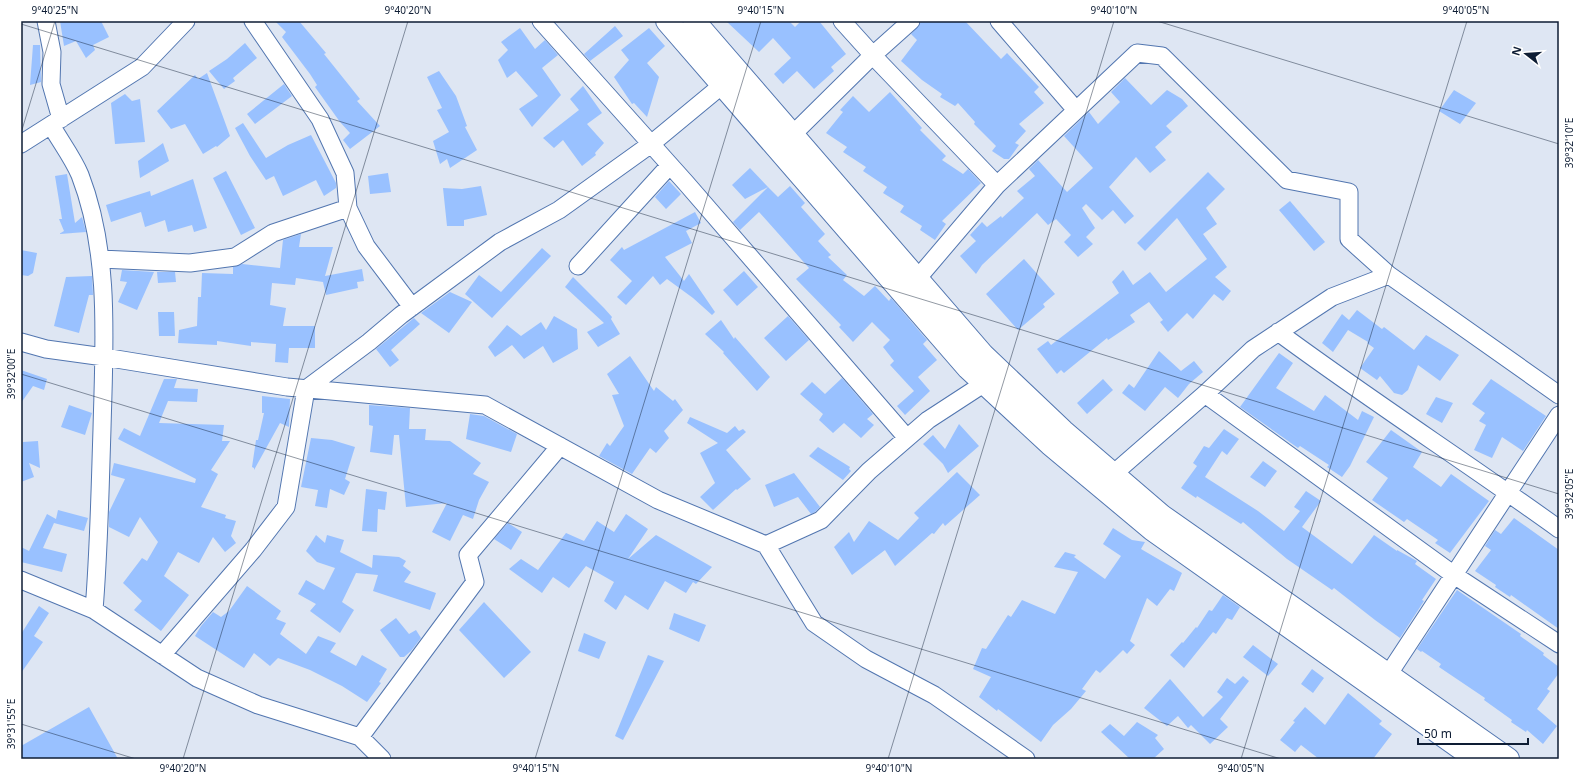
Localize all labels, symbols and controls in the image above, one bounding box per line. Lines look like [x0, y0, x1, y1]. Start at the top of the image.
text: 9°40'25"N [32, 3, 78, 17]
text: 9°40'20"N [385, 3, 431, 17]
text: 9°40'15"N [738, 3, 784, 17]
text: 9°40'10"N [1091, 3, 1137, 17]
text: 9°40'05"N [1443, 3, 1489, 17]
north arrow [1506, 34, 1546, 74]
text: N [1507, 44, 1524, 57]
text: 39°32'10"E [1562, 118, 1576, 168]
text: 39°32'00"E [4, 349, 18, 399]
text: 39°32'05"E [1562, 469, 1576, 519]
text: 39°31'55"E [4, 699, 18, 749]
scale bar [1418, 720, 1528, 746]
text: 50 m [1424, 725, 1452, 742]
text: 9°40'20"N [160, 761, 206, 775]
text: 9°40'15"N [513, 761, 559, 775]
text: 9°40'10"N [866, 761, 912, 775]
text: 9°40'05"N [1218, 761, 1264, 775]

